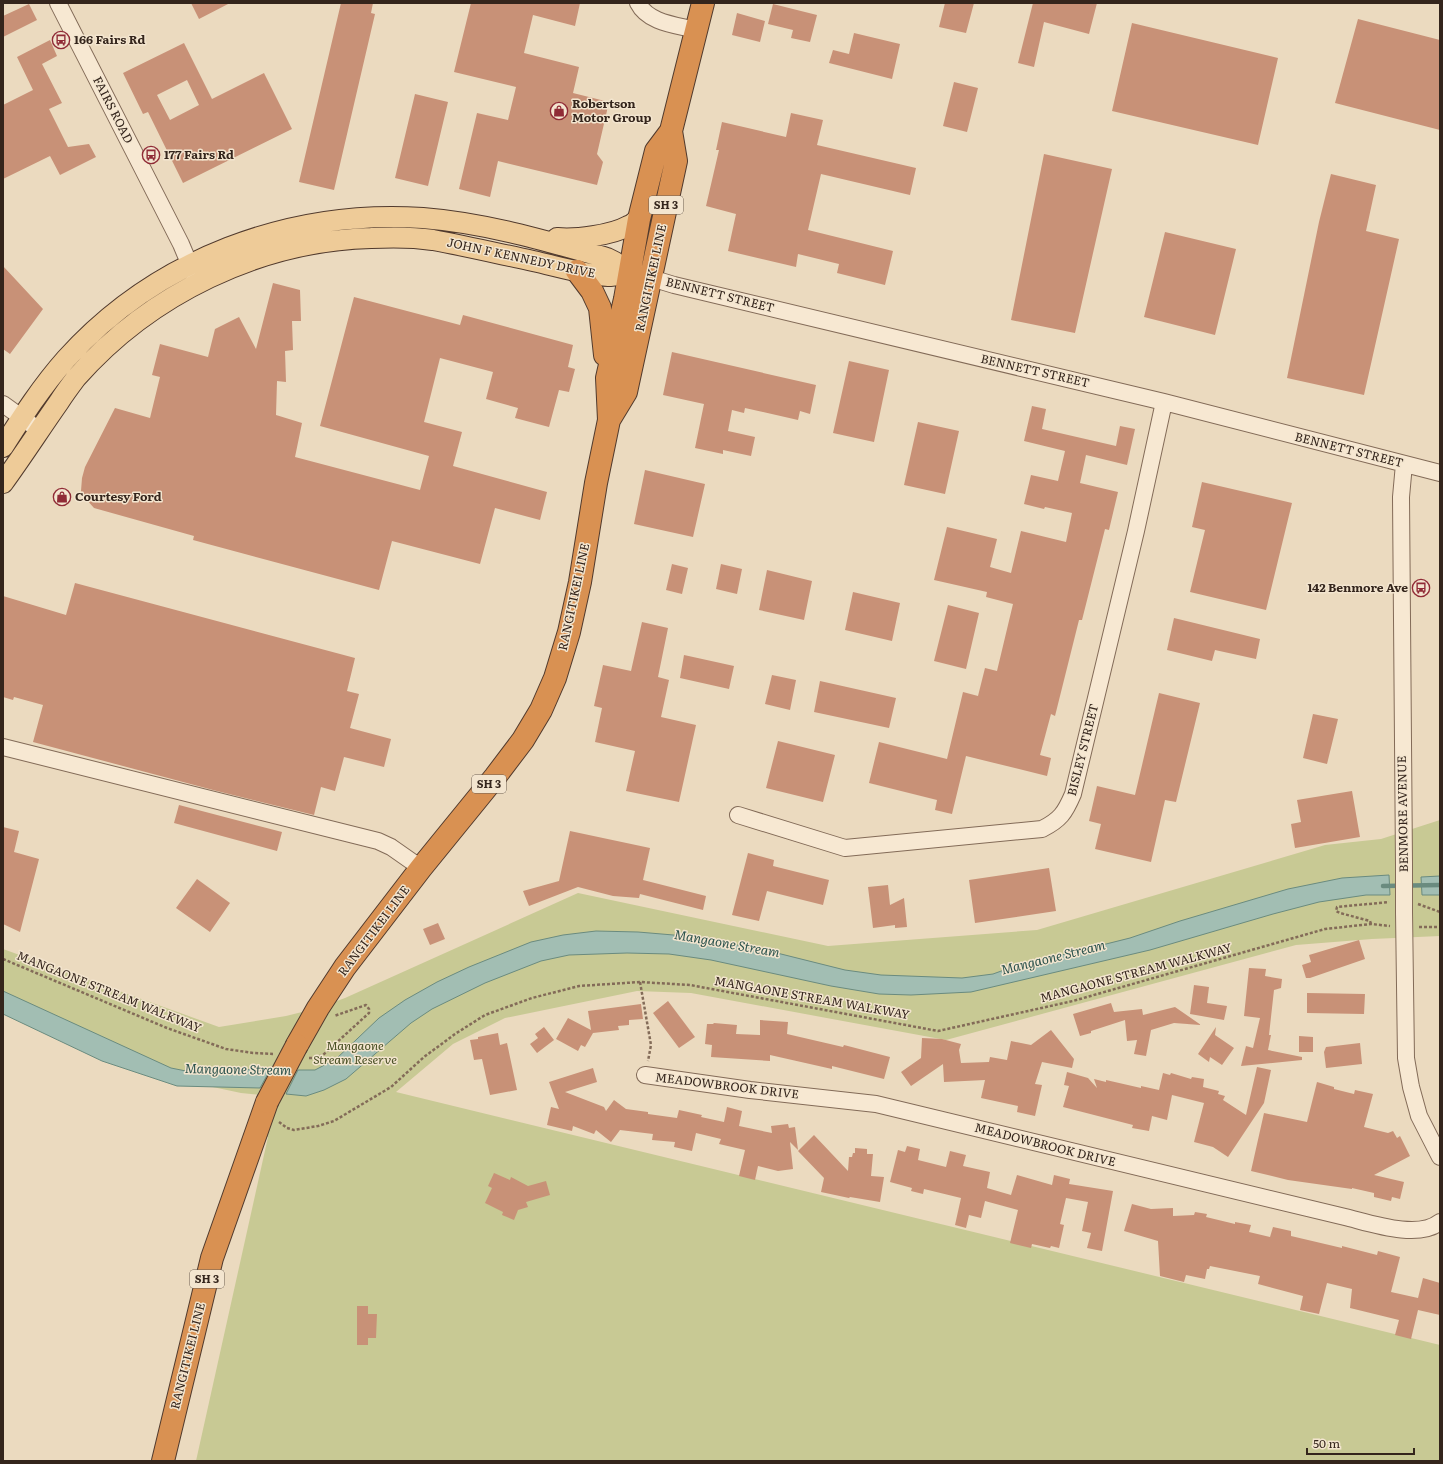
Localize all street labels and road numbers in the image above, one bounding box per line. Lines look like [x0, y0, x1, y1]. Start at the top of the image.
street label: FAIRS ROAD [89, 73, 138, 146]
road number: SH 3 [649, 196, 683, 214]
street label: RANGITIKEI LINE [630, 222, 670, 333]
street label: JOHN F KENNEDY DRIVE [445, 232, 597, 282]
street label: BENNETT STREET [664, 272, 777, 316]
street label: BENNETT STREET [979, 349, 1092, 391]
street label: BENNETT STREET [1293, 427, 1406, 471]
street label: RANGITIKEI LINE [553, 541, 593, 652]
street label: BISLEY STREET [1062, 702, 1102, 798]
street label: BENMORE AVENUE [1392, 755, 1412, 872]
road number: SH 3 [472, 775, 506, 793]
street label: RANGITIKEI LINE [333, 881, 413, 979]
street label: MANGAONE STREAM WALKWAY [1038, 938, 1234, 1006]
street label: MANGAONE STREAM WALKWAY [14, 946, 205, 1037]
street label: MANGAONE STREAM WALKWAY [713, 971, 912, 1023]
street label: MEADOWBROOK DRIVE [654, 1067, 800, 1103]
street label: MEADOWBROOK DRIVE [973, 1118, 1118, 1170]
road number: SH 3 [190, 1270, 224, 1288]
street label: RANGITIKEI LINE [165, 1300, 209, 1411]

